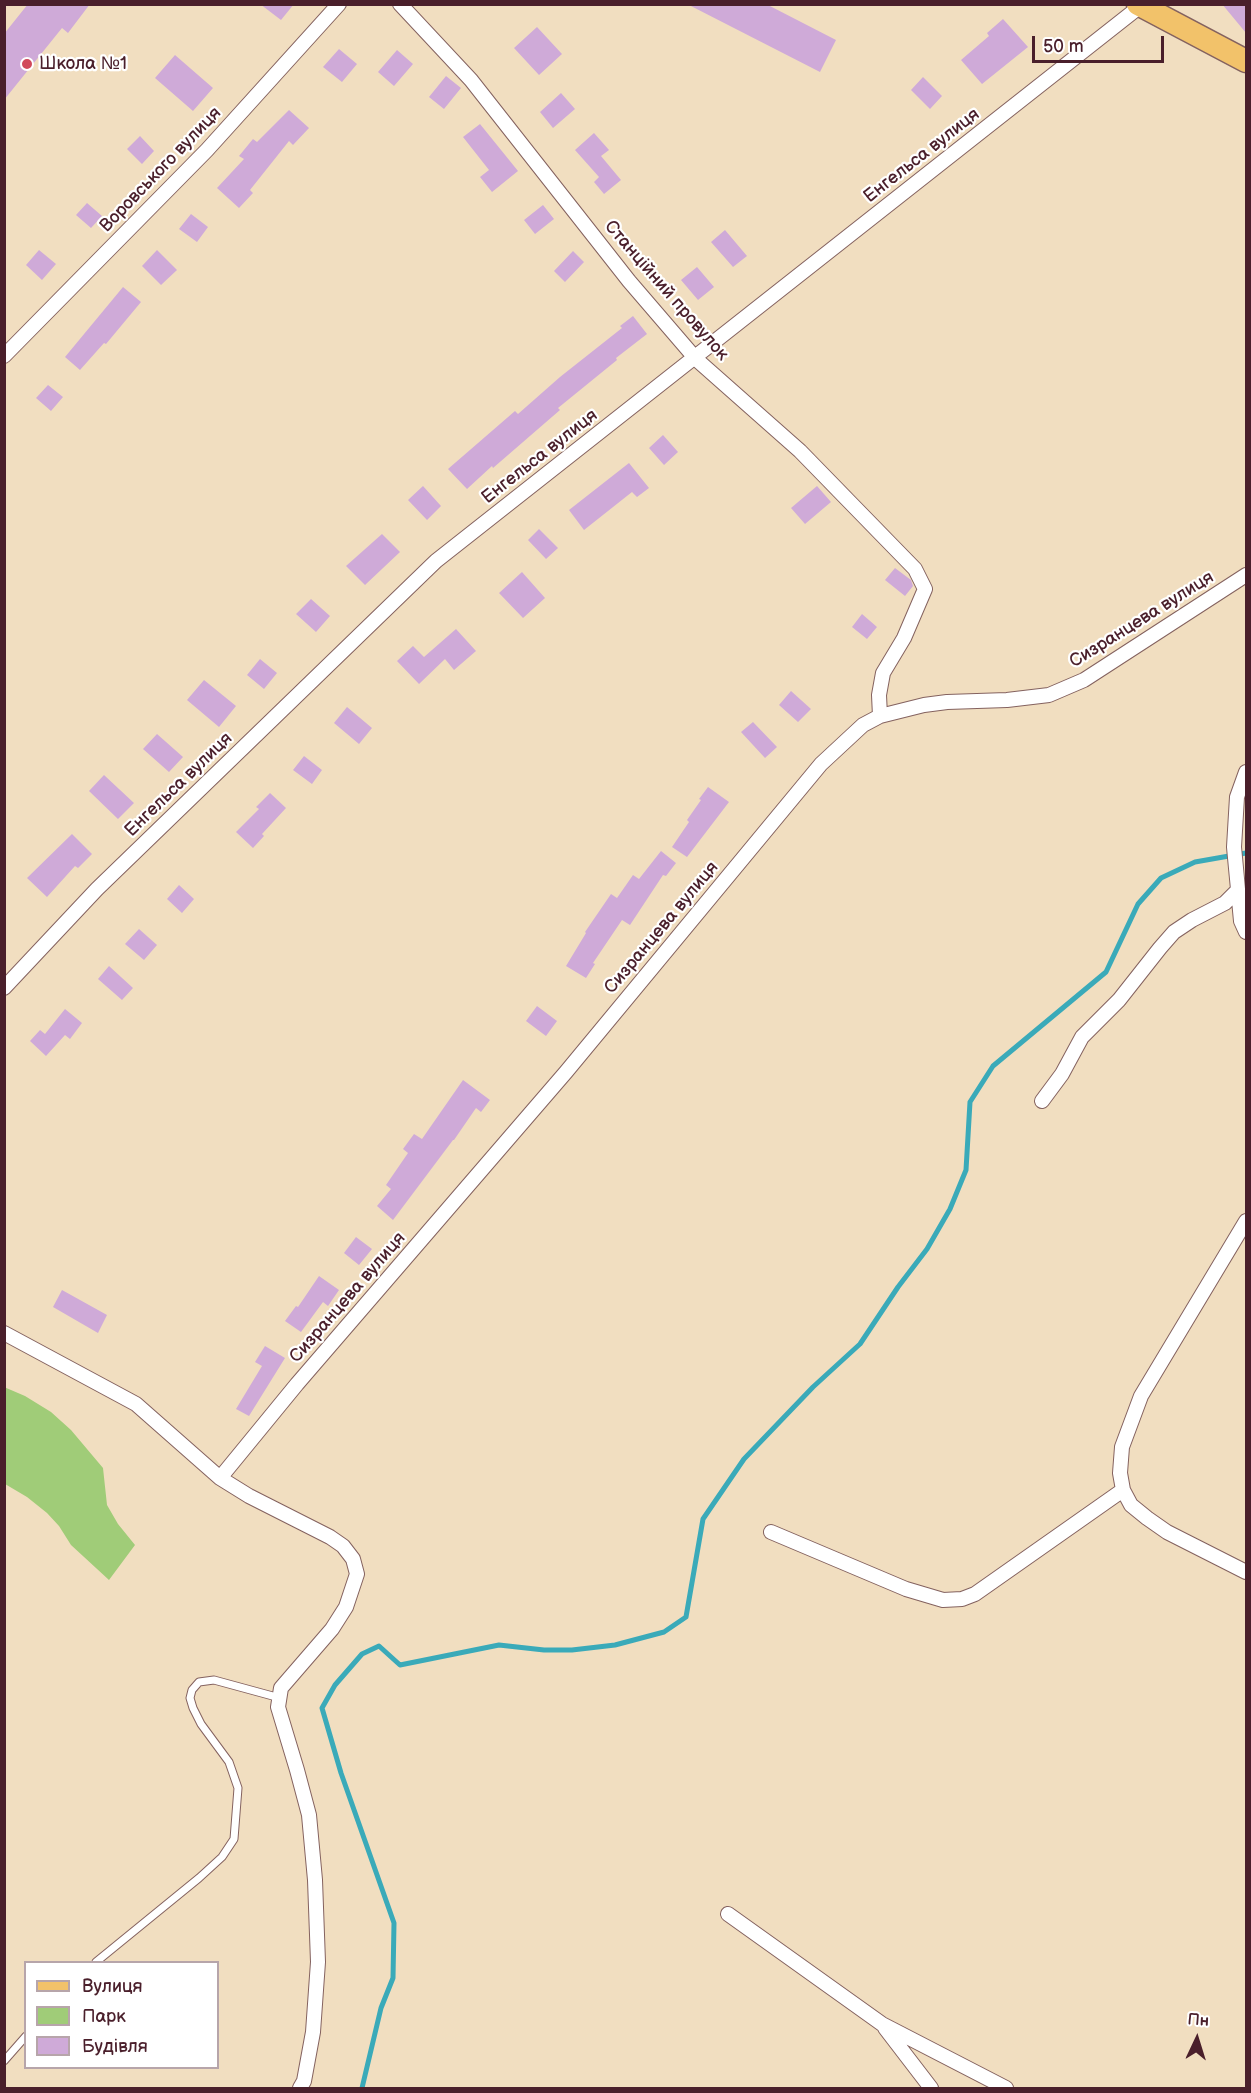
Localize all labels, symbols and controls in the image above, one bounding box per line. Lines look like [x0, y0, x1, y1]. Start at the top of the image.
scale bar [1035, 24, 1167, 62]
text: 50 m [1043, 36, 1084, 57]
place label: Школа №1 [39, 53, 127, 75]
marker: Школа №1 [20, 57, 34, 71]
street label: Воровського вулиця [96, 103, 226, 237]
street label: Енгельса вулиця [860, 104, 984, 208]
street label: Станційний провулок [599, 217, 733, 365]
street label: Енгельса вулиця [478, 405, 602, 509]
street label: Сизранцева вулиця [1066, 567, 1218, 673]
street label: Енгельса вулиця [121, 728, 237, 842]
street label: Сизранцева вулиця [600, 857, 724, 999]
street label: Сизранцева вулиця [285, 1228, 411, 1368]
legend [24, 1961, 219, 2069]
text: Вулиця [82, 1976, 143, 1997]
text: Парк [82, 2006, 126, 2027]
north arrow [1167, 2009, 1227, 2069]
text: Пн [1187, 2010, 1210, 2031]
text: Будівля [82, 2036, 148, 2057]

